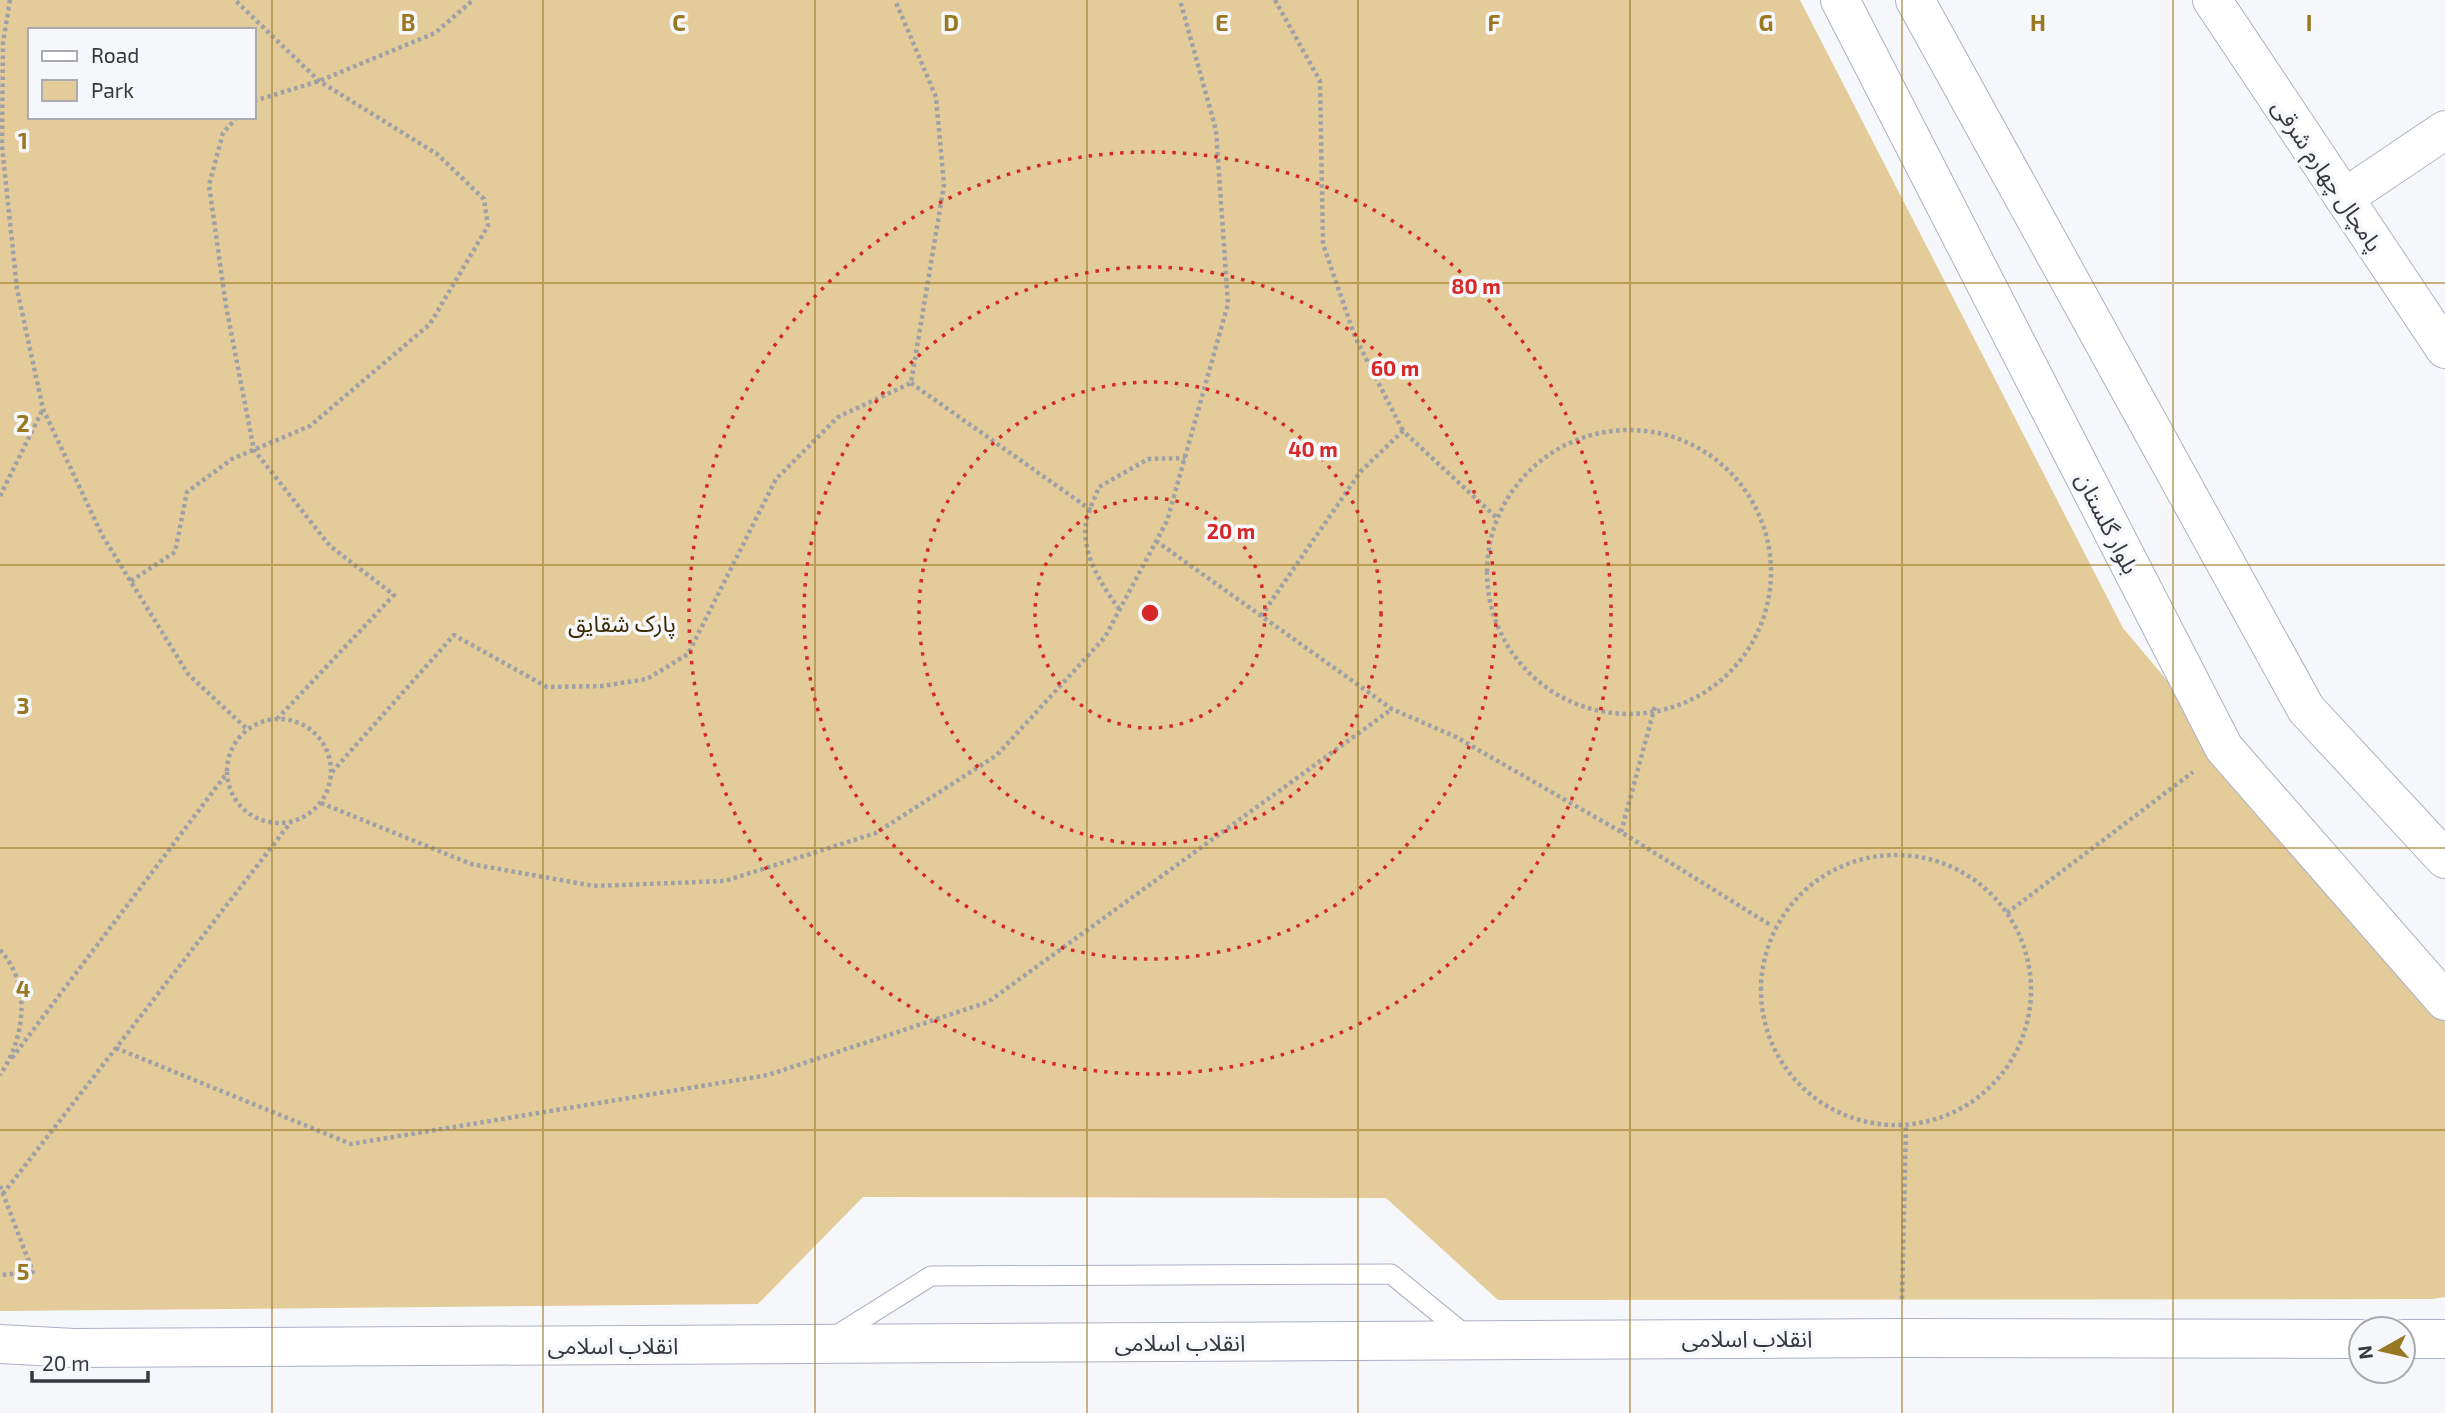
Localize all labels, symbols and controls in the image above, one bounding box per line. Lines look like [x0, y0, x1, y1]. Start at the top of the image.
text: B [401, 8, 415, 36]
text: C [672, 8, 686, 36]
text: D [943, 8, 959, 36]
text: E [1215, 8, 1229, 36]
text: F [1488, 8, 1501, 36]
text: G [1759, 8, 1773, 36]
text: H [2030, 8, 2046, 36]
text: I [2306, 8, 2312, 36]
legend [28, 28, 256, 119]
text: Road [91, 42, 139, 67]
text: Park [91, 77, 134, 102]
street label: پامچال چهارم شرقی [2263, 94, 2389, 259]
text: 1 [18, 126, 28, 154]
text: 80 m [1451, 273, 1501, 298]
text: 60 m [1371, 355, 1419, 380]
text: 2 [16, 409, 30, 437]
text: 40 m [1288, 436, 1338, 461]
street label: بلوار گلستان [2070, 468, 2145, 579]
text: 20 m [1207, 518, 1255, 543]
centre of rings [1138, 601, 1162, 625]
park label: پارک شقایق [568, 609, 676, 639]
text: 3 [16, 691, 30, 719]
text: 4 [16, 974, 30, 1002]
text: 5 [17, 1257, 29, 1285]
north arrow [2347, 1315, 2417, 1385]
street label: انقلاب اسلامی [1681, 1324, 1813, 1352]
street label: انقلاب اسلامی [1114, 1328, 1246, 1356]
street label: انقلاب اسلامی [547, 1331, 679, 1359]
scale bar [32, 1340, 147, 1384]
text: N [2352, 1344, 2377, 1361]
text: 20 m [42, 1350, 90, 1375]

